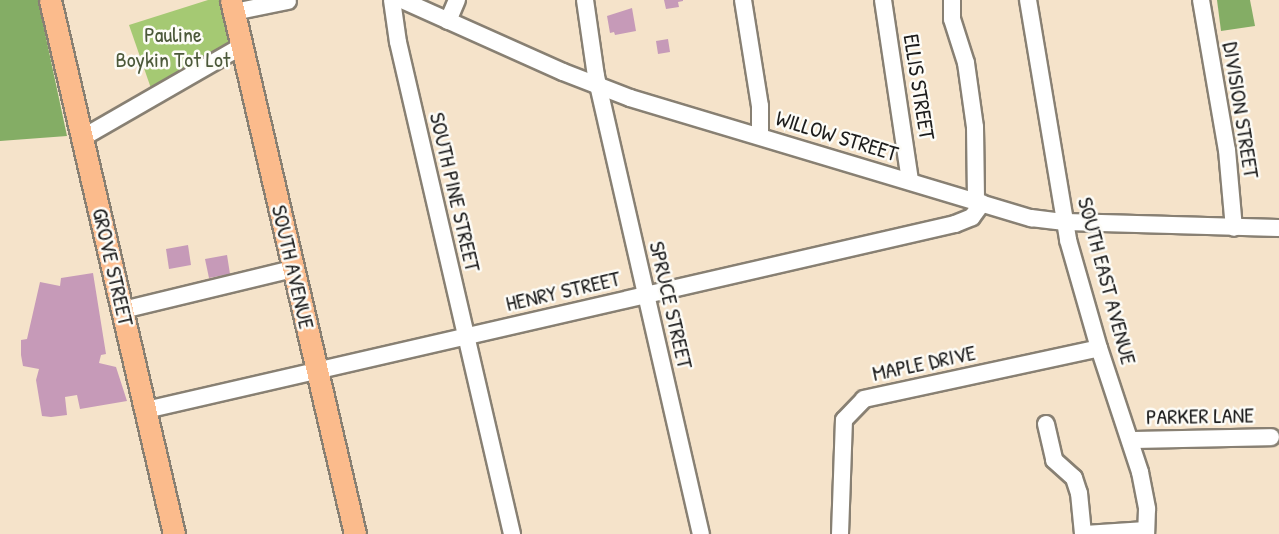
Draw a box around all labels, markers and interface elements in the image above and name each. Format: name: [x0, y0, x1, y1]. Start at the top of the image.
park label: Pauline Boykin Tot Lot: [116, 21, 230, 72]
street label: ELLIS STREET: [898, 32, 940, 142]
street label: DIVISION STREET: [1217, 40, 1265, 180]
street label: WILLOW STREET: [773, 105, 901, 167]
street label: SOUTH PINE STREET: [424, 110, 486, 274]
street label: SOUTH EAST AVENUE: [1072, 194, 1142, 368]
street label: SOUTH AVENUE: [266, 202, 320, 332]
street label: GROVE STREET: [87, 206, 139, 328]
street label: SPRUCE STREET: [644, 239, 698, 371]
street label: HENRY STREET: [503, 265, 623, 317]
street label: MAPLE DRIVE: [870, 339, 978, 387]
street label: PARKER LANE: [1146, 402, 1254, 430]

